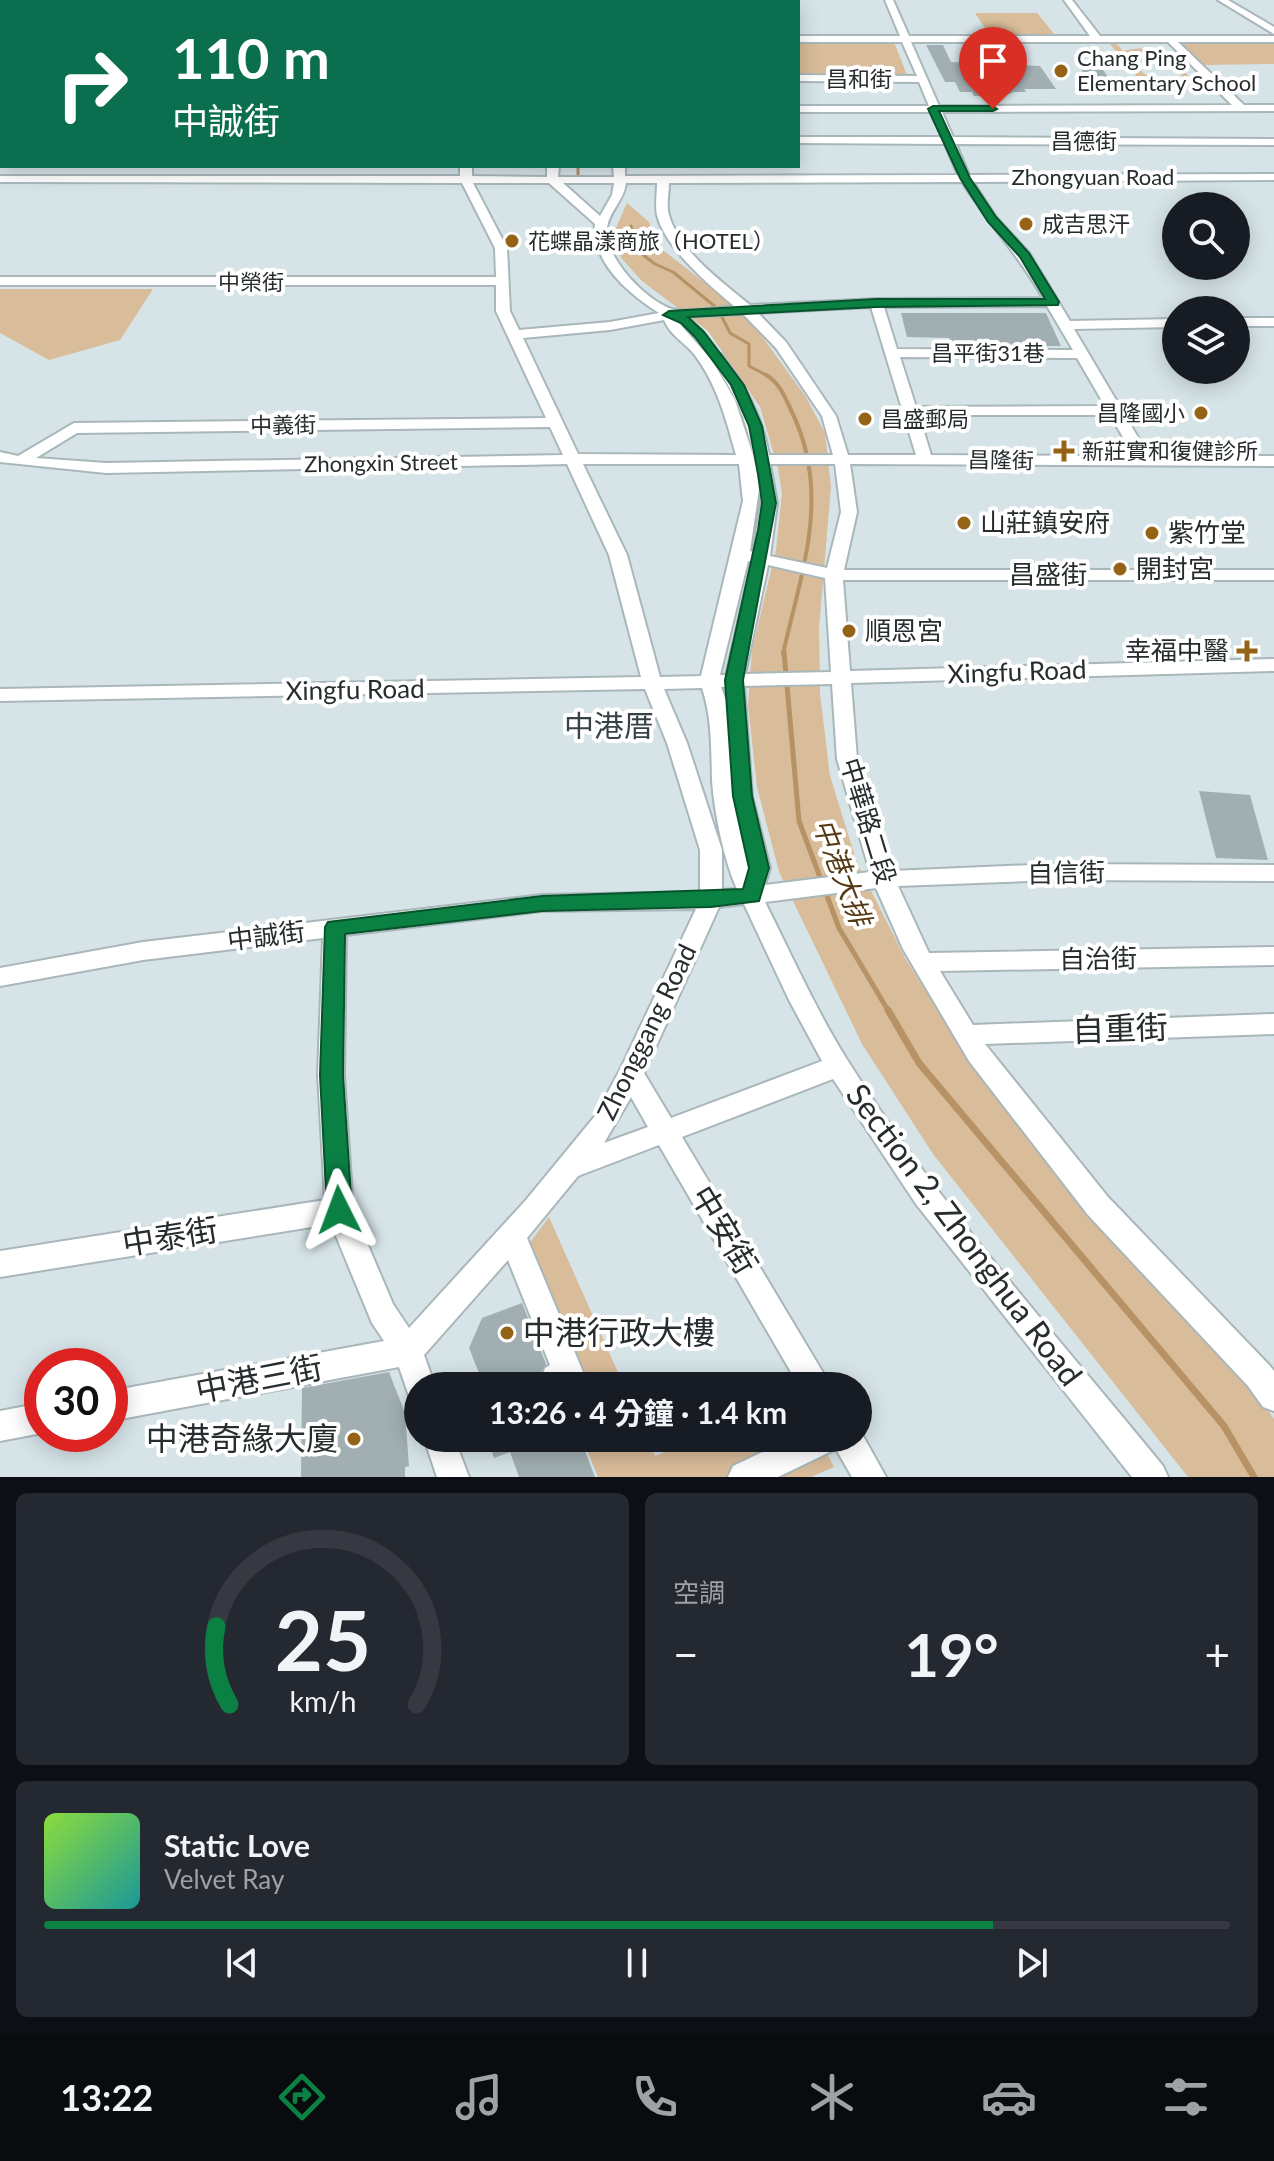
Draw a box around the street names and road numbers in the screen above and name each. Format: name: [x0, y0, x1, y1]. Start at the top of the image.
street label: 昌和街: [826, 65, 892, 92]
street label: 昌德街: [1051, 127, 1117, 154]
street label: Zhongyuan Road: [1012, 163, 1174, 190]
street label: 中榮街: [218, 268, 284, 295]
street label: 昌平街31巷: [931, 339, 1045, 366]
street label: 中義街: [250, 410, 316, 439]
street label: 昌隆街: [968, 445, 1034, 474]
street label: Zhongxin Street: [304, 448, 458, 477]
street label: 昌盛街: [1009, 558, 1087, 590]
street label: Xingfu Road: [947, 653, 1087, 689]
street label: Xingfu Road: [285, 672, 425, 706]
street label: 中華路二段: [835, 754, 903, 888]
street label: 自信街: [1027, 855, 1105, 889]
street label: 中誠街: [225, 914, 307, 956]
street label: Zhonggang Road: [590, 938, 702, 1125]
street label: 自治街: [1059, 941, 1137, 975]
street label: 自重街: [1071, 1006, 1169, 1049]
street label: Section 2, Zhonghua Road: [839, 1076, 1091, 1393]
street label: 中安街: [684, 1178, 767, 1280]
street label: 中泰街: [119, 1209, 220, 1262]
street label: 中港三街: [192, 1346, 325, 1409]

